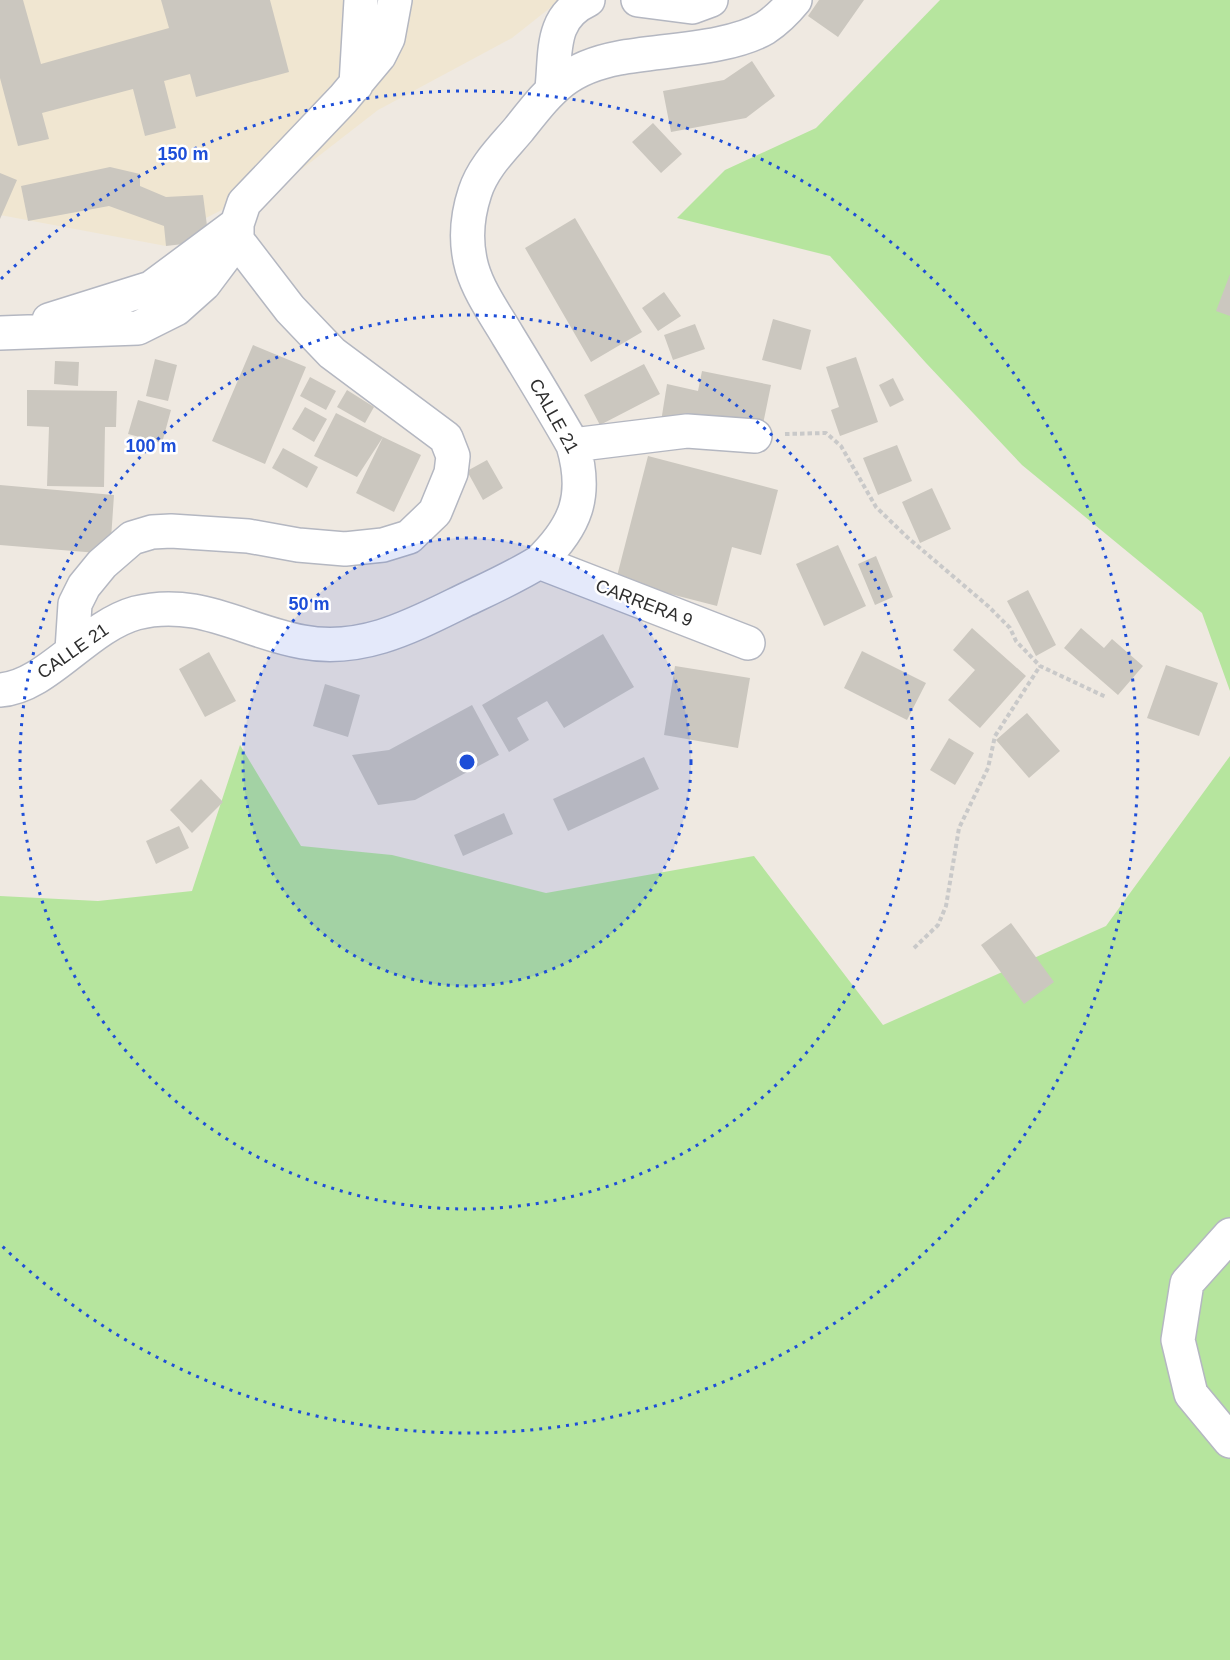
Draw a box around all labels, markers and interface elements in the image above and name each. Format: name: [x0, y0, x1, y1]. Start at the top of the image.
text: 150 m: [157, 144, 209, 164]
street label: CALLE 21: [525, 375, 583, 457]
text: 100 m: [125, 436, 177, 456]
street label: CARRERA 9: [593, 575, 695, 631]
text: 50 m: [288, 594, 330, 614]
street label: CALLE 21: [34, 619, 112, 683]
centre of rings: [457, 752, 477, 772]

